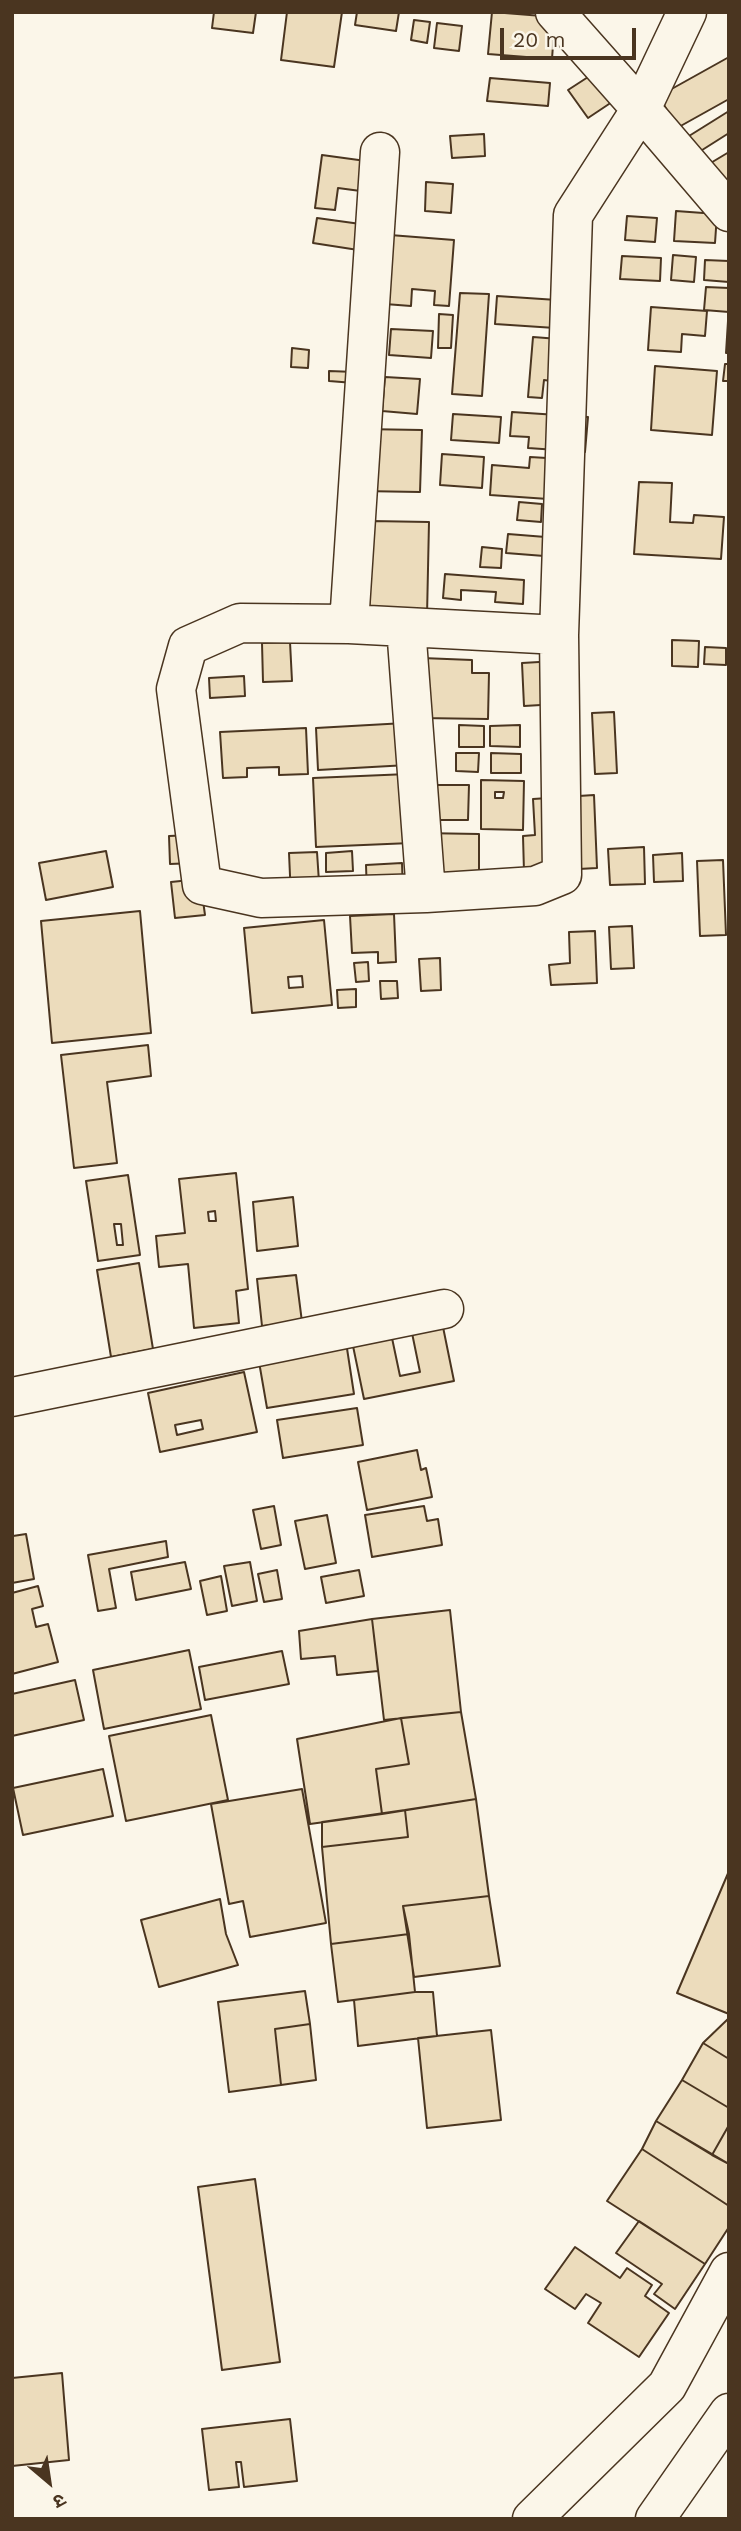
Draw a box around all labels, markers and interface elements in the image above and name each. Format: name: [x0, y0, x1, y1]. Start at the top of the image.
scale bar: [503, 14, 640, 58]
text: 20 m: [513, 27, 565, 52]
north arrow: [14, 2447, 84, 2517]
text: उ: [49, 2488, 70, 2514]

